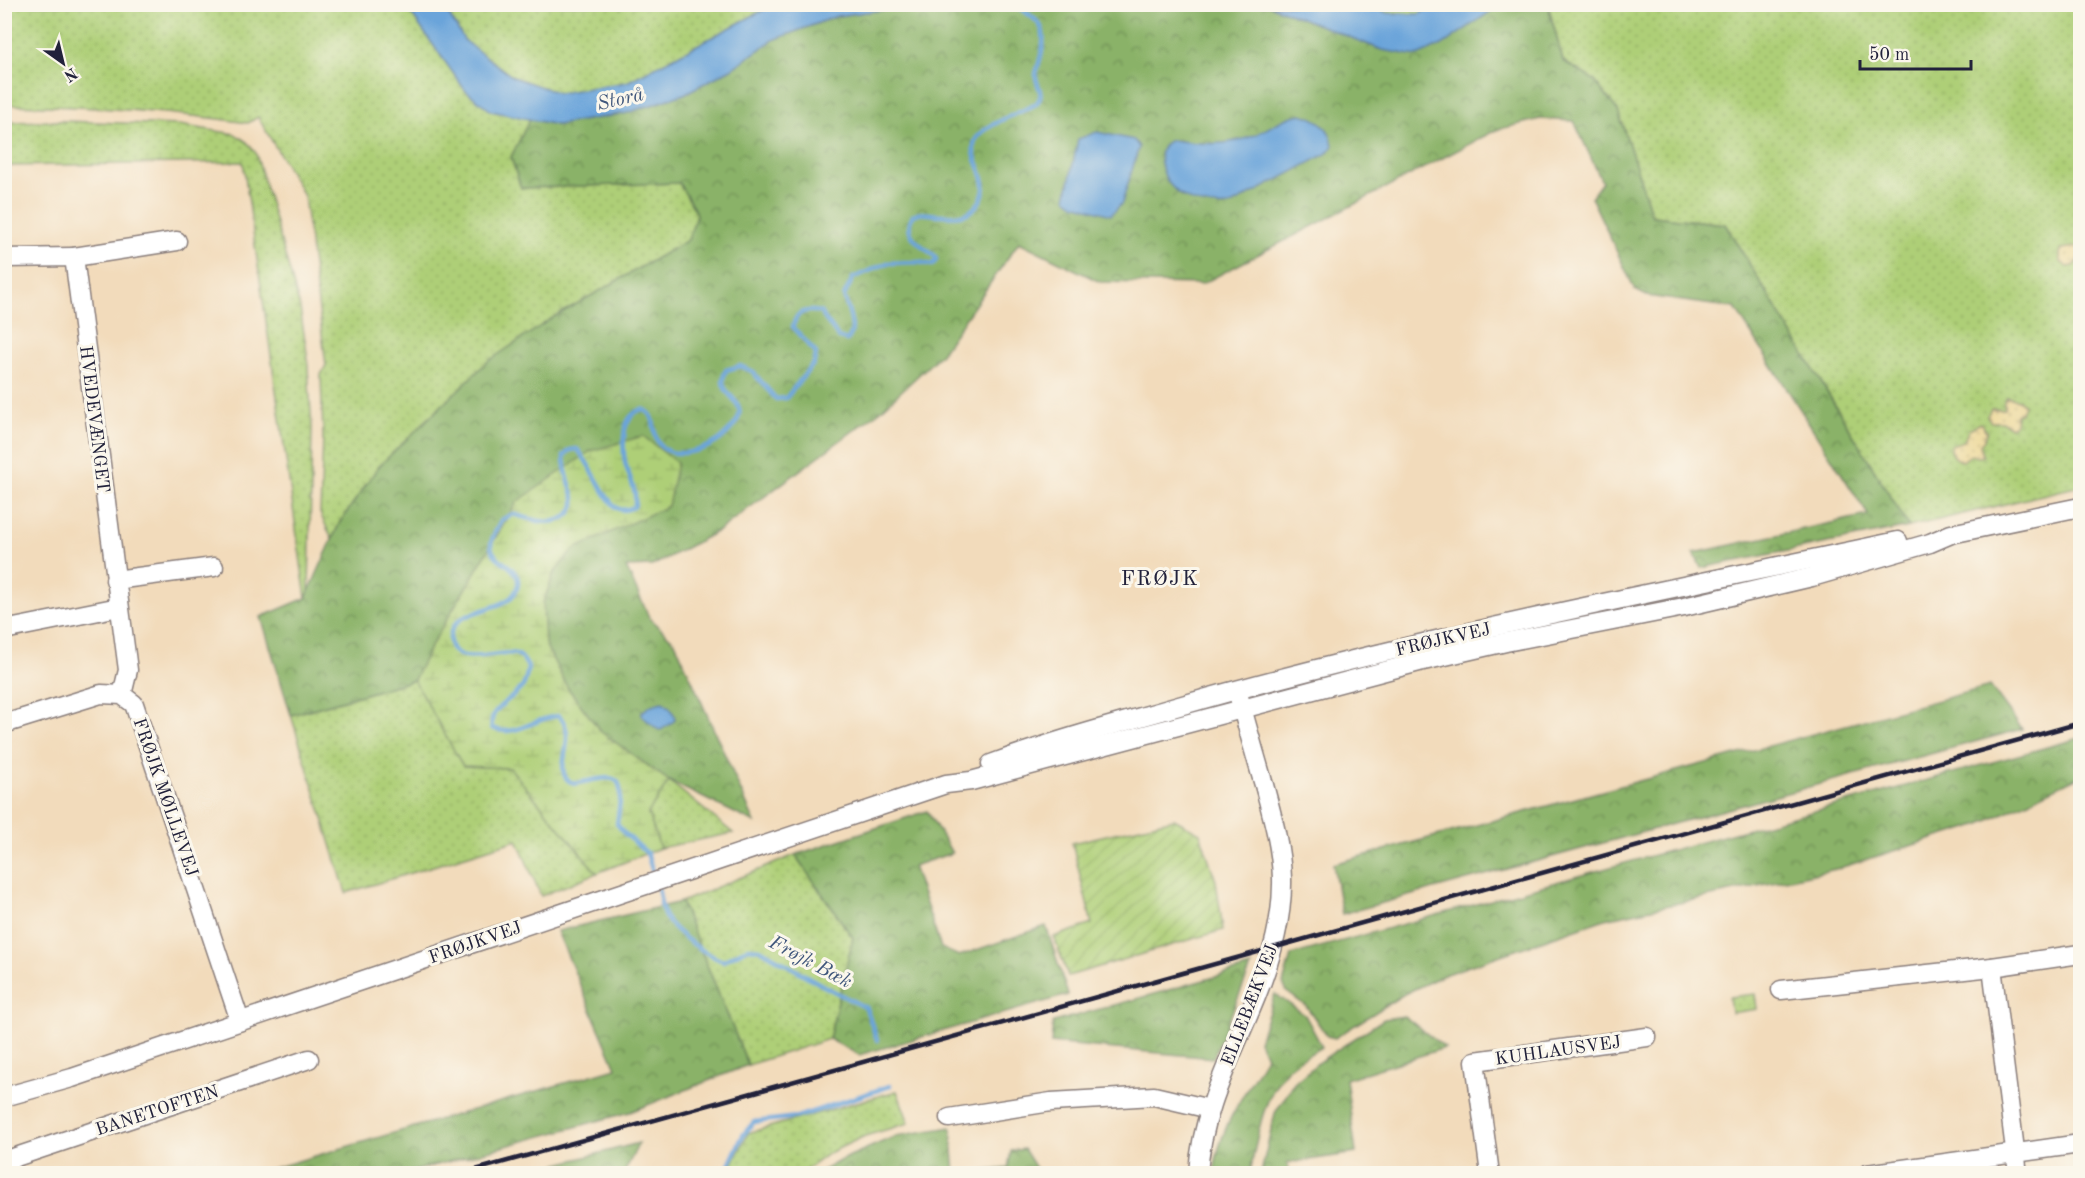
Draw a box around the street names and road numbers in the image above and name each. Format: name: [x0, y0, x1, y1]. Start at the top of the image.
street label: HVEDEVÆNGET: [76, 344, 112, 494]
street label: FRØJKVEJ: [1394, 620, 1493, 660]
street label: FRØJK MØLLEVEJ: [129, 716, 201, 879]
street label: FRØJKVEJ: [427, 919, 524, 967]
street label: ELLEBÆKVEJ: [1219, 942, 1281, 1068]
street label: KUHLAUSVEJ: [1494, 1033, 1623, 1069]
street label: BANETOFTEN: [93, 1082, 221, 1139]

